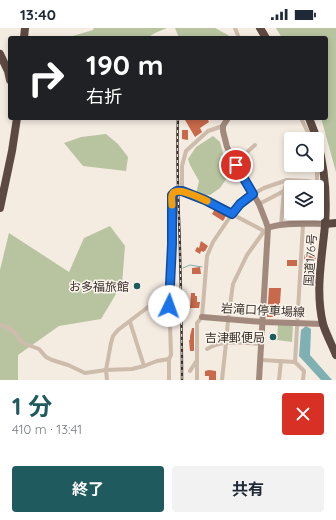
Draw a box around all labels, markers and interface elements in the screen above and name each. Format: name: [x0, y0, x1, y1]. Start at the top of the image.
text: 13:40: [20, 5, 56, 24]
text: 190 m: [86, 47, 164, 82]
icon: right: [20, 52, 72, 104]
text: 右折: [86, 85, 122, 108]
map controls: [284, 132, 324, 220]
button: search: [284, 132, 324, 172]
pin: [219, 148, 253, 182]
icon: arrive: [225, 154, 247, 176]
button: layers: [284, 180, 324, 220]
street label: 国道176号: [301, 233, 319, 287]
place label: お多福旅館: [69, 279, 129, 294]
marker: お多福旅館: [132, 281, 142, 291]
position arrow: [148, 285, 190, 327]
street label: 岩滝口停車場線: [221, 300, 305, 320]
place label: 吉津郵便局: [205, 330, 265, 345]
marker: 吉津郵便局: [268, 332, 278, 342]
text: 1 分: [12, 391, 52, 421]
button: close: [282, 393, 324, 435]
text: 410 m · 13:41: [12, 421, 82, 437]
button: 終了: [12, 466, 164, 512]
button: 共有: [172, 466, 324, 512]

